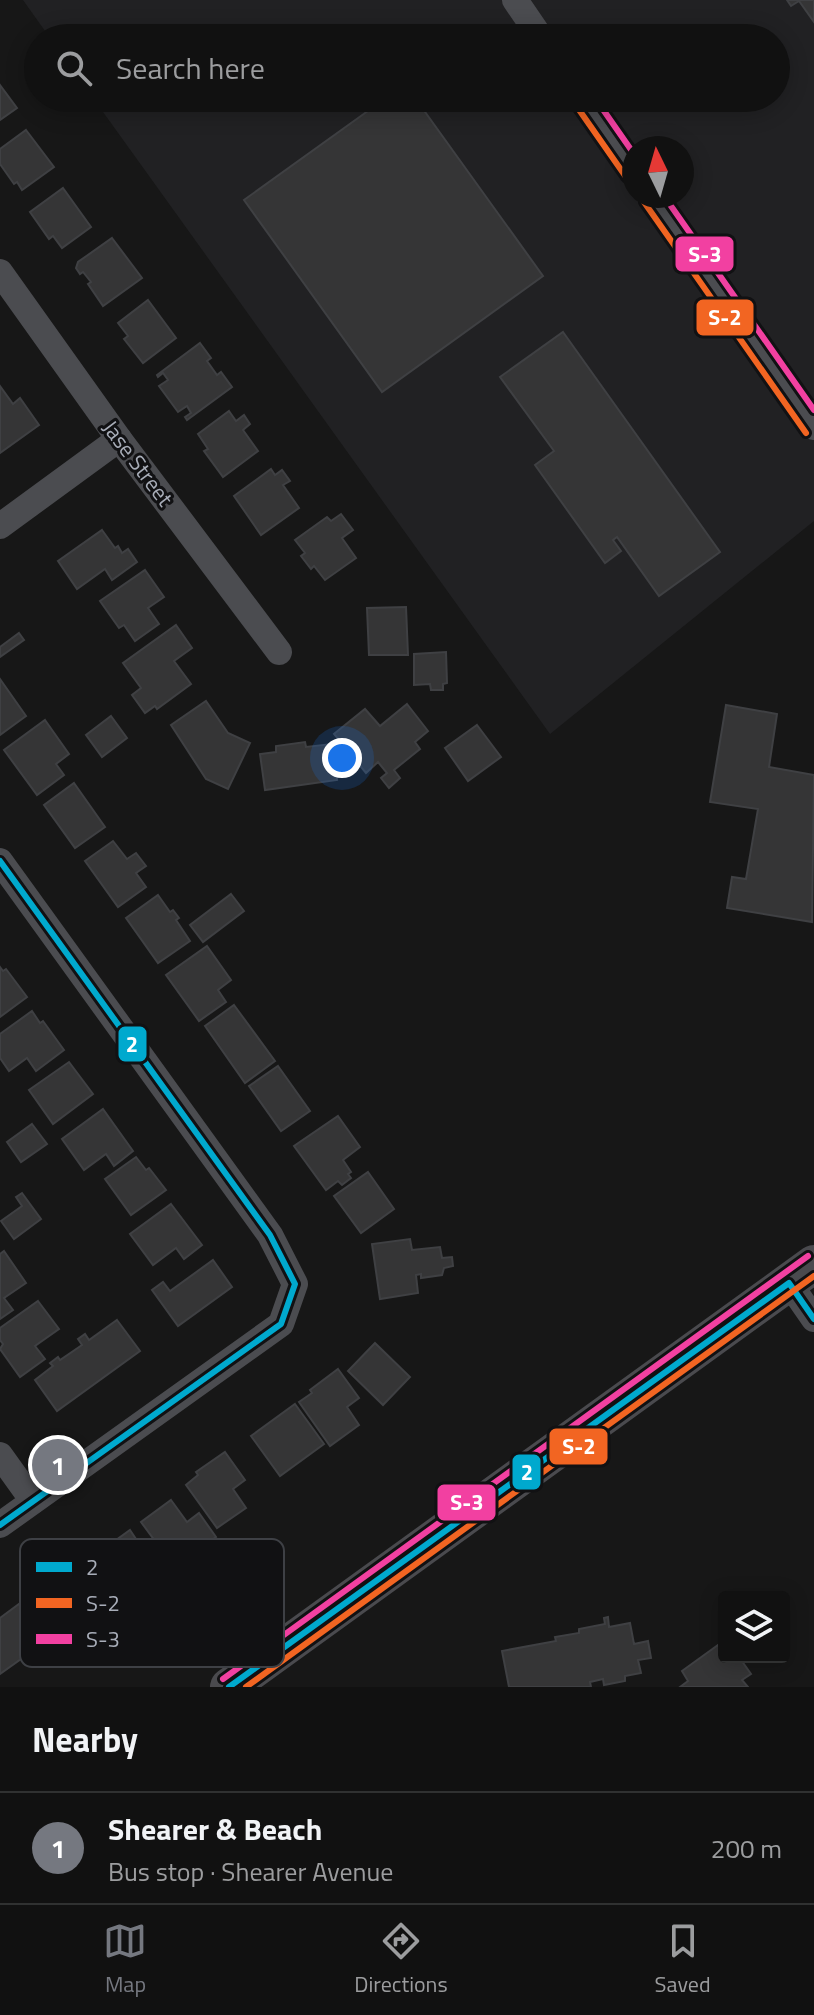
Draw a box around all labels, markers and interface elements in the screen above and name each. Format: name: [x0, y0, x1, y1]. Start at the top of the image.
search box: [24, 24, 790, 112]
text: Search here: [116, 45, 265, 91]
icon: search: [52, 46, 96, 90]
north arrow: [622, 136, 694, 208]
line badge: S-3: [674, 235, 735, 273]
text: S-3: [688, 237, 722, 271]
line badge: S-2: [695, 298, 755, 337]
text: S-2: [708, 300, 742, 334]
street label: Jase Street: [94, 413, 182, 513]
your location: [322, 738, 362, 778]
line badge: 2: [117, 1025, 148, 1063]
text: 2: [126, 1027, 138, 1061]
line badge: S-2: [548, 1427, 609, 1466]
text: S-2: [562, 1429, 596, 1463]
pin: 1: [32, 1435, 84, 1495]
line badge: 2: [511, 1453, 542, 1491]
text: 2: [521, 1455, 533, 1489]
line badge: S-3: [436, 1483, 497, 1522]
text: S-3: [450, 1485, 484, 1519]
legend: [20, 1539, 284, 1667]
text: 2: [86, 1550, 98, 1584]
text: S-2: [86, 1586, 120, 1620]
map controls: [718, 1591, 790, 1663]
button: layers: [718, 1591, 790, 1663]
text: S-3: [86, 1622, 120, 1656]
text: Nearby: [32, 1713, 138, 1765]
text: Shearer & Beach: [108, 1806, 322, 1852]
text: 1: [51, 1829, 65, 1868]
text: 200 m: [711, 1829, 782, 1868]
text: Bus stop · Shearer Avenue: [108, 1852, 393, 1891]
tab: Map: [103, 1919, 147, 2001]
tab: Directions: [354, 1919, 448, 2001]
tab: Saved: [655, 1919, 711, 2001]

